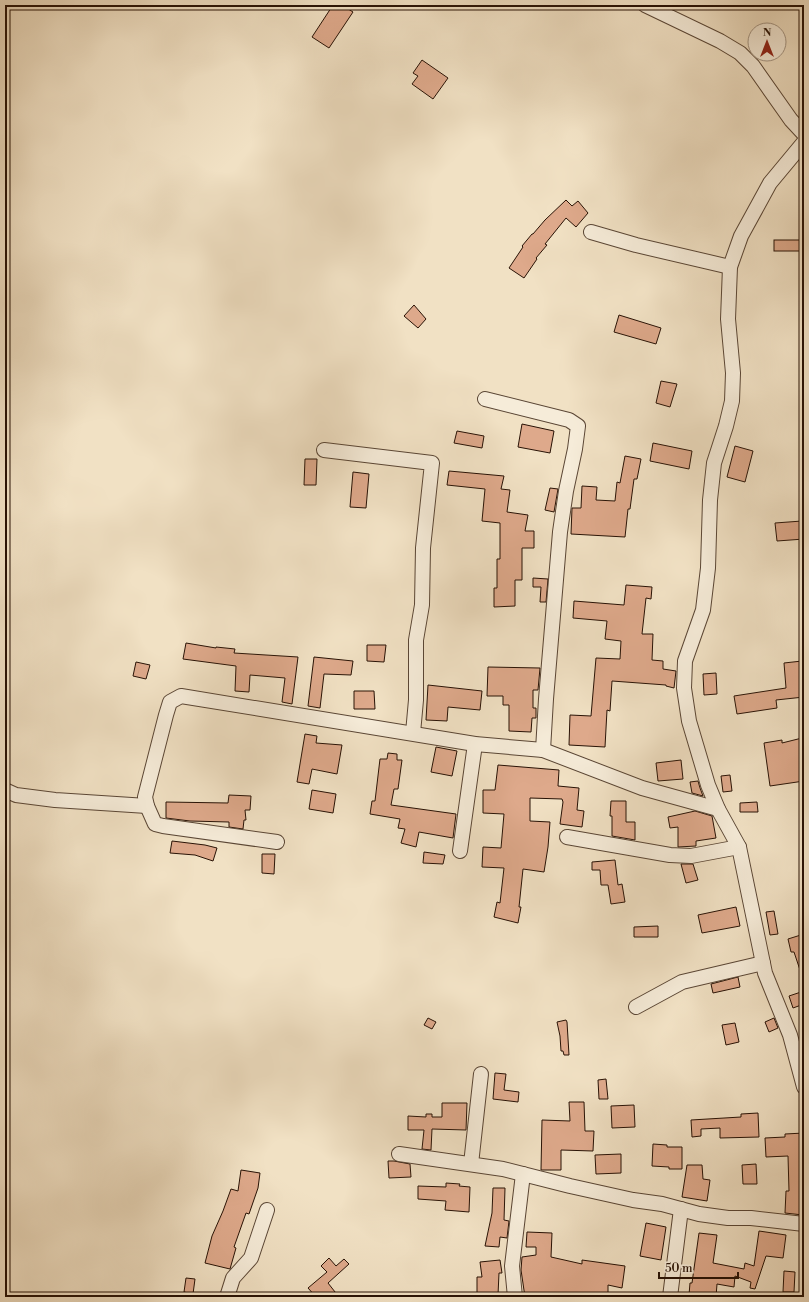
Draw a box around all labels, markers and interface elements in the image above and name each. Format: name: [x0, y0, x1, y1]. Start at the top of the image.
north arrow: [747, 22, 787, 62]
text: N: [763, 26, 772, 40]
scale bar: [659, 1254, 738, 1280]
text: 50 m: [665, 1261, 693, 1276]

